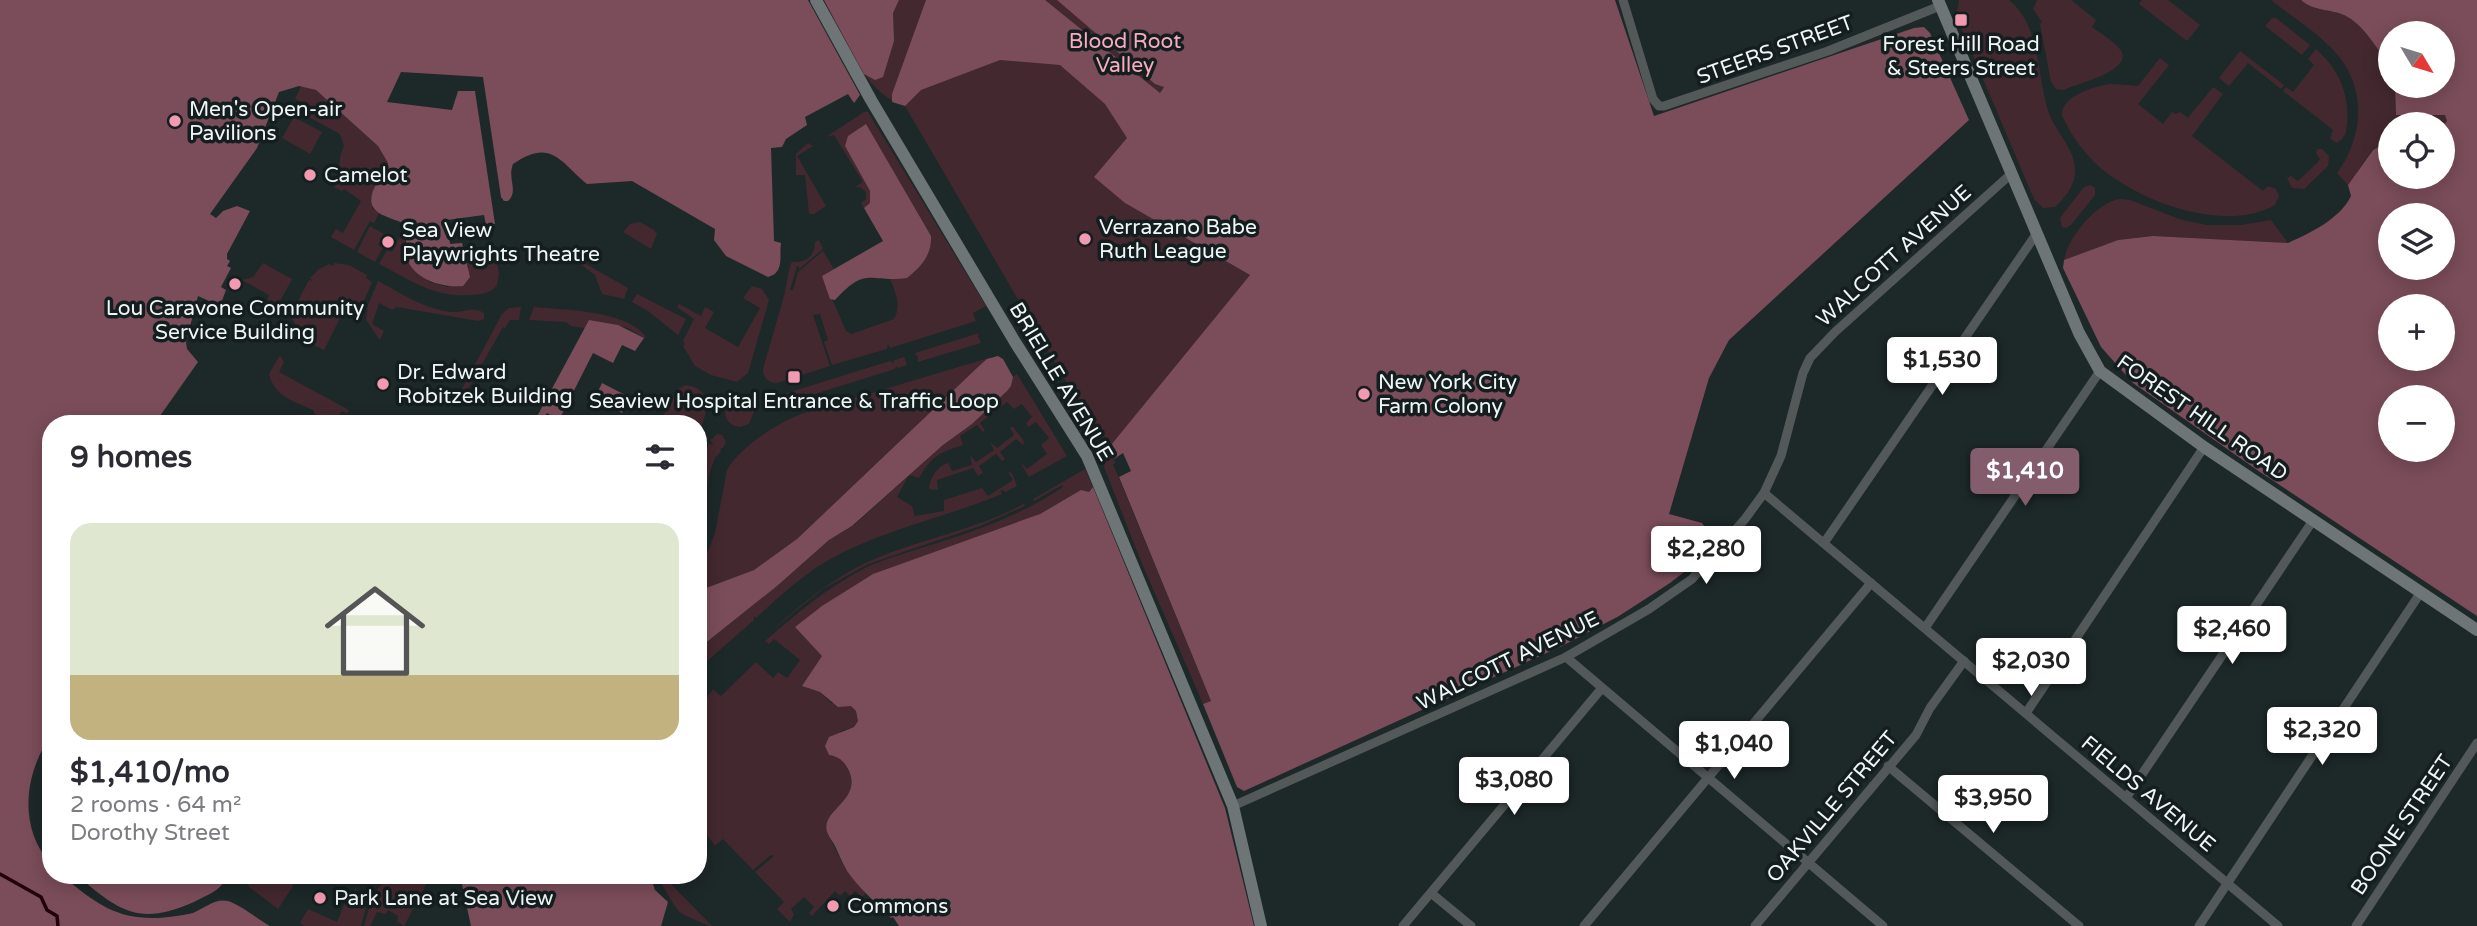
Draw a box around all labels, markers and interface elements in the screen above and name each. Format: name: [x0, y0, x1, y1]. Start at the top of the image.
street label: STEERS STREET: [1693, 10, 1857, 90]
marker: Forest Hill Road & Steers Street: [1953, 12, 1969, 28]
north arrow: [2378, 21, 2455, 98]
map controls: [2378, 21, 2455, 462]
park label: Blood Root Valley: [1069, 29, 1181, 78]
place label: Forest Hill Road & Steers Street: [1882, 32, 2040, 81]
place label: Men's Open-air Pavilions: [189, 97, 342, 146]
button: locate: [2378, 112, 2455, 189]
marker: Men's Open-air Pavilions: [167, 113, 183, 129]
place label: Camelot: [324, 163, 408, 188]
marker: Camelot: [302, 167, 318, 183]
street label: WALCOTT AVENUE: [1811, 180, 1977, 332]
button: layers: [2378, 203, 2455, 280]
place label: Verrazano Babe Ruth League: [1099, 215, 1257, 264]
place label: Sea View Playwrights Theatre: [402, 218, 600, 267]
marker: Verrazano Babe Ruth League: [1077, 231, 1093, 247]
marker: Sea View Playwrights Theatre: [380, 234, 396, 250]
marker: Lou Caravone Community Service Building: [227, 276, 243, 292]
button: +: [2378, 294, 2455, 371]
place label: Lou Caravone Community Service Building: [106, 296, 364, 345]
street label: BRIELLE AVENUE: [1004, 298, 1118, 466]
pin: $1,530: [1885, 338, 1999, 397]
text: $1,530: [1903, 346, 1981, 374]
street label: FOREST HILL ROAD: [2112, 350, 2292, 486]
place label: Dr. Edward Robitzek Building: [397, 360, 573, 409]
marker: Seaview Hospital Entrance & Traffic Loop: [786, 369, 802, 385]
place label: New York City Farm Colony: [1378, 370, 1517, 419]
marker: Dr. Edward Robitzek Building: [375, 376, 391, 392]
button: −: [2378, 385, 2455, 462]
marker: New York City Farm Colony: [1356, 386, 1372, 402]
place label: Seaview Hospital Entrance & Traffic Loop: [589, 389, 999, 414]
icon: filters: [641, 438, 679, 476]
text: 9 homes: [70, 439, 192, 476]
pin: $1,410: [1968, 448, 2082, 508]
text: $1,410: [1986, 457, 2064, 485]
pin: $2,280: [1649, 526, 1763, 586]
text: $2,280: [1667, 535, 1745, 563]
icon: home: [312, 568, 438, 694]
street label: WALCOTT AVENUE: [1413, 606, 1603, 716]
pin: $2,460: [2175, 606, 2289, 666]
text: $2,460: [2193, 615, 2271, 643]
pin: $2,030: [1974, 638, 2088, 698]
text: $2,030: [1992, 647, 2070, 675]
pin: $2,320: [2265, 708, 2379, 767]
text: $2,320: [2283, 716, 2361, 744]
pin: $1,040: [1677, 722, 1791, 781]
street label: OAKVILLE STREET: [1761, 726, 1903, 888]
text: $1,040: [1695, 730, 1773, 758]
street label: FIELDS AVENUE: [2076, 731, 2220, 857]
street label: BOONE STREET: [2346, 750, 2458, 900]
text: $1,410/mo: [70, 754, 230, 791]
pin: $3,080: [1457, 758, 1571, 817]
text: $3,080: [1475, 766, 1553, 794]
pin: $3,950: [1936, 776, 2050, 835]
text: $3,950: [1954, 784, 2032, 812]
text: 2 rooms · 64 m²: [70, 791, 241, 819]
text: Dorothy Street: [70, 819, 230, 847]
place label: Park Lane at Sea View: [334, 886, 554, 911]
marker: Park Lane at Sea View: [312, 890, 328, 906]
place label: Commons: [847, 894, 948, 919]
marker: Commons: [825, 898, 841, 914]

